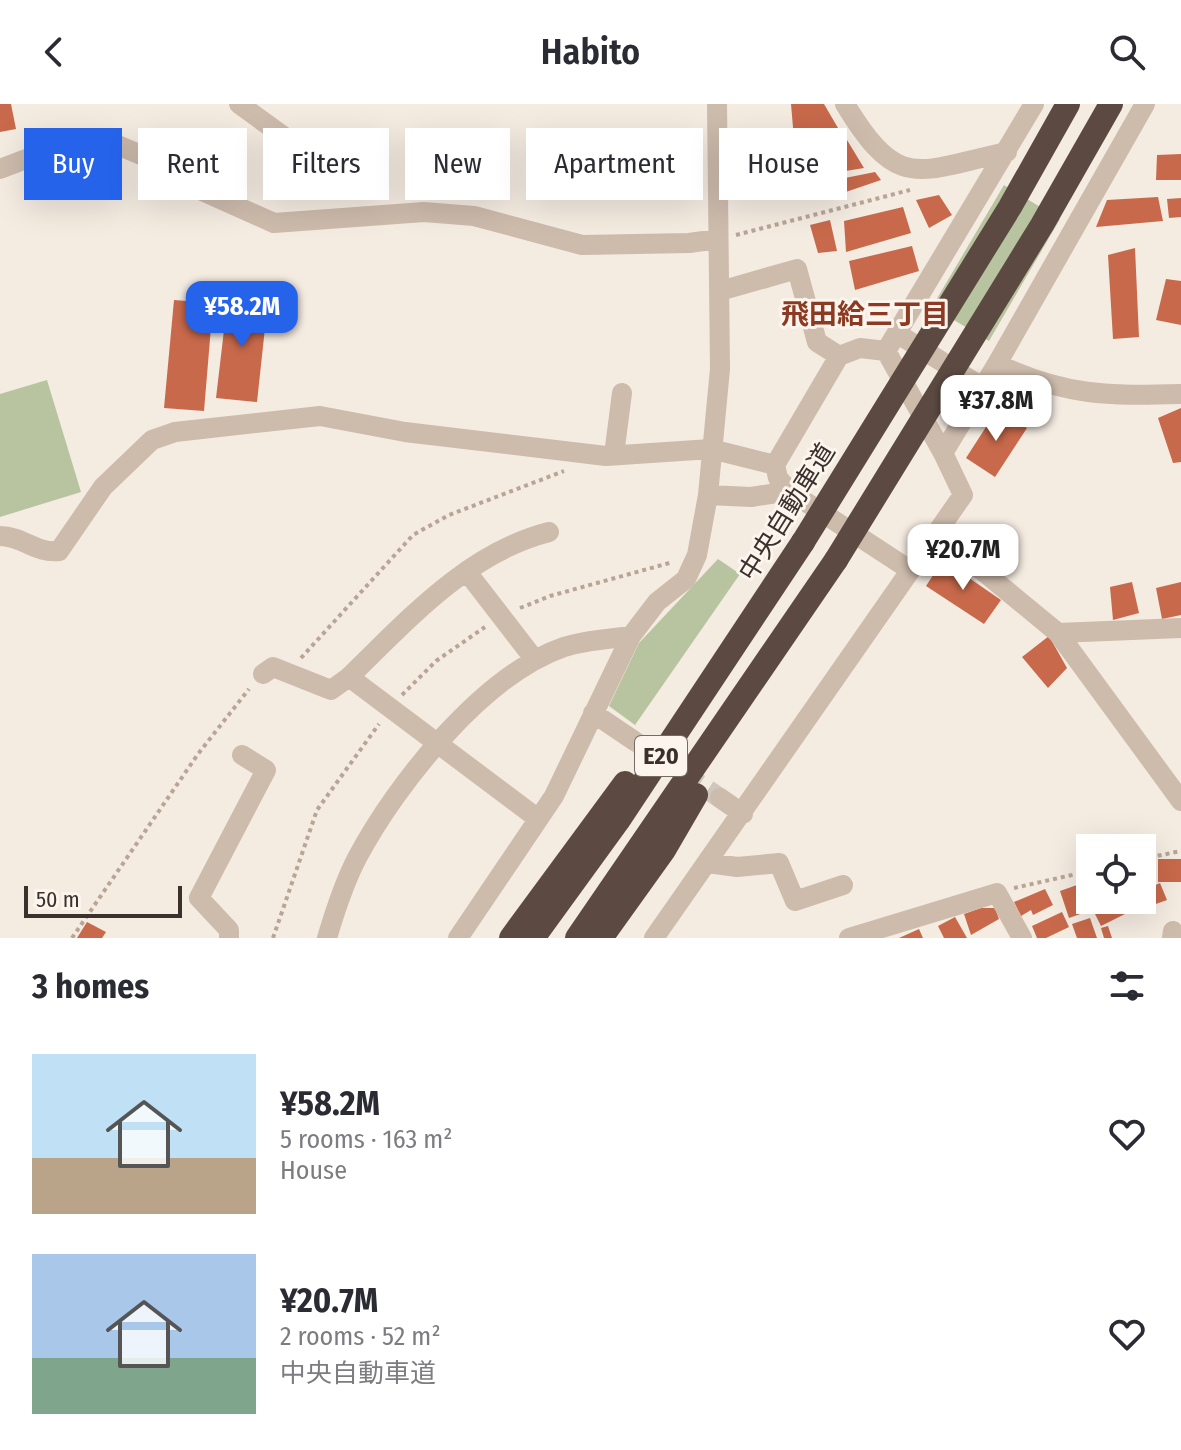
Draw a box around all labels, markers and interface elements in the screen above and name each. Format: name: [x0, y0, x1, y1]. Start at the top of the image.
icon: back: [32, 30, 76, 74]
text: Habito: [541, 30, 640, 74]
icon: search: [1105, 30, 1149, 74]
chip: Buy: [24, 128, 122, 200]
chip: Rent: [138, 128, 247, 200]
chip: Filters: [263, 128, 389, 200]
chip: New: [405, 128, 510, 200]
chip: Apartment: [526, 128, 703, 200]
chip: House: [719, 128, 847, 200]
pin: ¥58.2M: [177, 281, 307, 349]
text: ¥58.2M: [204, 291, 280, 322]
district label: 飛田給三丁目: [781, 298, 949, 331]
pin: ¥37.8M: [931, 375, 1061, 443]
text: ¥37.8M: [959, 385, 1033, 416]
street label: 中央自動車道: [733, 438, 841, 586]
pin: ¥20.7M: [898, 524, 1028, 592]
text: ¥20.7M: [925, 534, 1001, 565]
road number: E20: [635, 736, 687, 776]
map controls: [1076, 834, 1156, 914]
button: locate: [1076, 834, 1156, 914]
scale bar: [24, 882, 182, 918]
text: 50 m: [36, 886, 80, 913]
icon: filters: [1105, 964, 1149, 1008]
text: 3 homes: [32, 966, 149, 1007]
text: ¥58.2M: [280, 1083, 380, 1124]
icon: home: [96, 1086, 192, 1182]
icon: heart: [1105, 1112, 1149, 1156]
text: 5 rooms · 163 m²: [280, 1124, 453, 1155]
text: House: [280, 1155, 347, 1186]
text: ¥20.7M: [280, 1280, 378, 1321]
icon: home: [96, 1286, 192, 1382]
icon: heart: [1105, 1312, 1149, 1356]
text: 2 rooms · 52 m²: [280, 1321, 441, 1352]
text: 中央自動車道: [280, 1358, 436, 1389]

